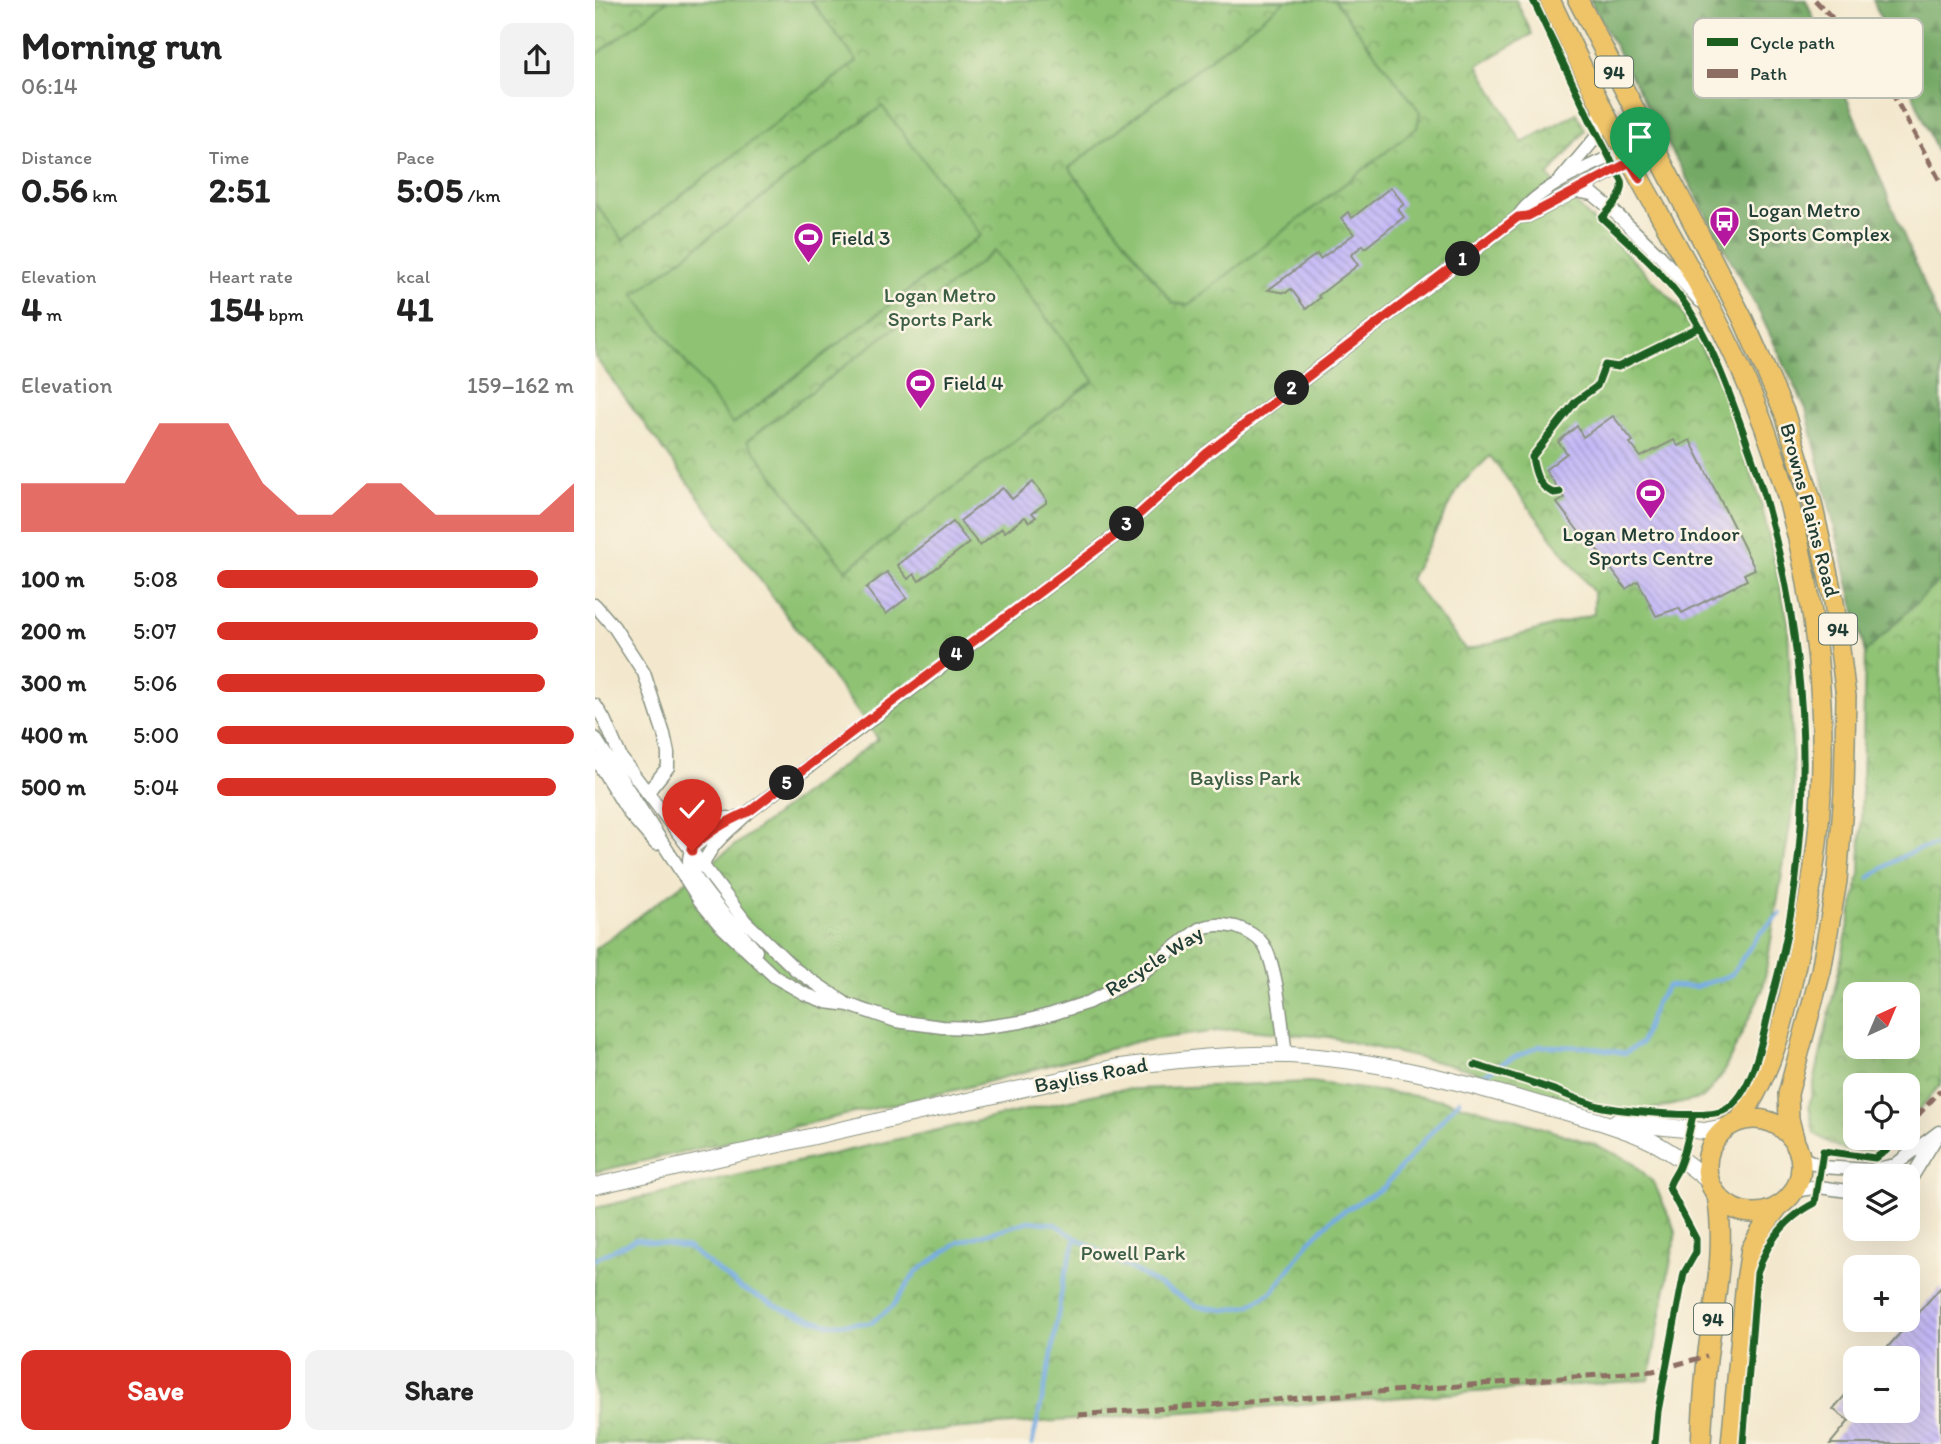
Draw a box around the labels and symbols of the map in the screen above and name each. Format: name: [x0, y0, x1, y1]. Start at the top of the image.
legend: [1693, 18, 1923, 98]
text: Cycle path: [1750, 31, 1835, 54]
road number: 94: [1595, 57, 1633, 88]
text: Path: [1750, 62, 1787, 85]
pin: [1610, 107, 1670, 179]
place label: Logan Metro Sports Complex: [1748, 197, 1890, 246]
bus stop icon: Logan Metro Sports Complex: [1708, 205, 1742, 249]
sports icon: Field 3: [791, 221, 825, 265]
place label: Field 3: [831, 225, 890, 250]
pin: 1: [1445, 242, 1481, 276]
park label: Logan Metro Sports Park: [884, 282, 996, 331]
sports icon: Field 4: [903, 366, 937, 410]
place label: Field 4: [943, 370, 1004, 395]
pin: 2: [1275, 370, 1309, 406]
street label: Browns Plains Road: [1775, 420, 1846, 599]
sports icon: Logan Metro Indoor Sports Centre: [1634, 477, 1668, 521]
pin: 3: [1109, 506, 1145, 542]
place label: Logan Metro Indoor Sports Centre: [1562, 521, 1740, 570]
road number: 94: [1819, 614, 1857, 644]
pin: 4: [939, 636, 975, 672]
park label: Bayliss Park: [1190, 765, 1300, 790]
pin: 5: [769, 766, 805, 800]
pin: [662, 779, 722, 851]
street label: Recycle Way: [1100, 920, 1207, 1001]
north arrow: [1843, 982, 1920, 1059]
street label: Bayliss Road: [1032, 1051, 1150, 1098]
park label: Powell Park: [1081, 1240, 1186, 1265]
road number: 94: [1694, 1303, 1732, 1334]

